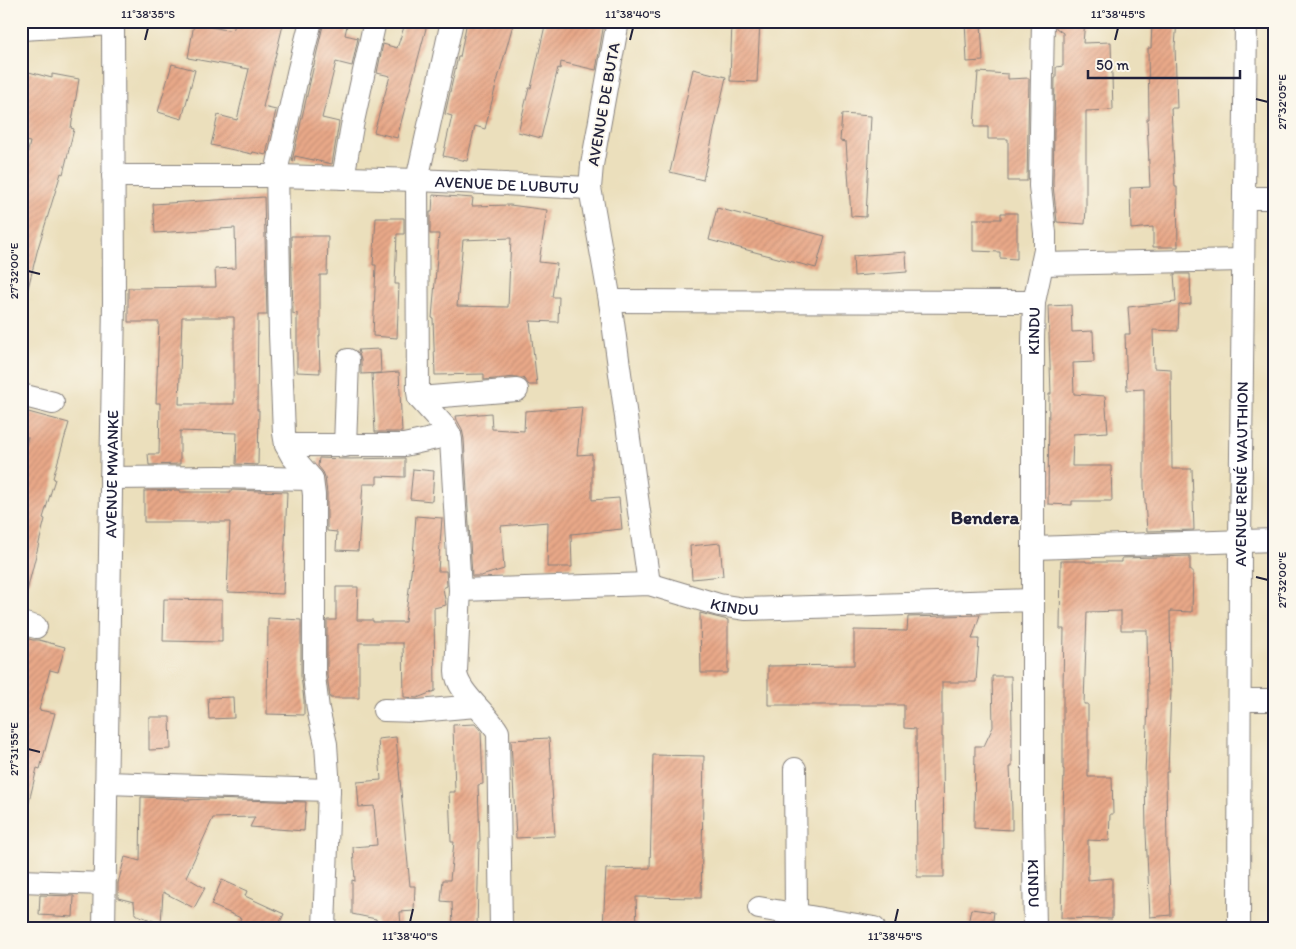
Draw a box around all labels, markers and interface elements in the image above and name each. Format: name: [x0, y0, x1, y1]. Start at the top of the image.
text: 11°38'35"S: [121, 7, 175, 21]
text: 11°38'40"S: [605, 7, 661, 21]
text: 11°38'45"S: [1091, 7, 1146, 21]
street label: AVENUE DE BUTA: [583, 41, 624, 167]
scale bar: [1088, 48, 1241, 80]
text: 50 m: [1096, 56, 1129, 74]
text: 27°32'05"E: [1275, 74, 1289, 130]
street label: AVENUE DE LUBUTU: [434, 172, 579, 197]
text: 27°32'00"E: [7, 242, 21, 299]
street label: KINDU: [1024, 307, 1044, 355]
street label: AVENUE RENÉ WAUTHION: [1231, 381, 1252, 567]
street label: AVENUE MWANKE: [101, 410, 122, 538]
district label: Bendera: [951, 506, 1019, 529]
text: 27°32'00"E: [1275, 551, 1289, 608]
street label: KINDU: [708, 594, 759, 619]
text: 27°31'55"E: [7, 722, 21, 776]
street label: KINDU: [1024, 859, 1044, 908]
text: 11°38'40"S: [382, 929, 438, 943]
text: 11°38'45"S: [868, 929, 923, 943]

